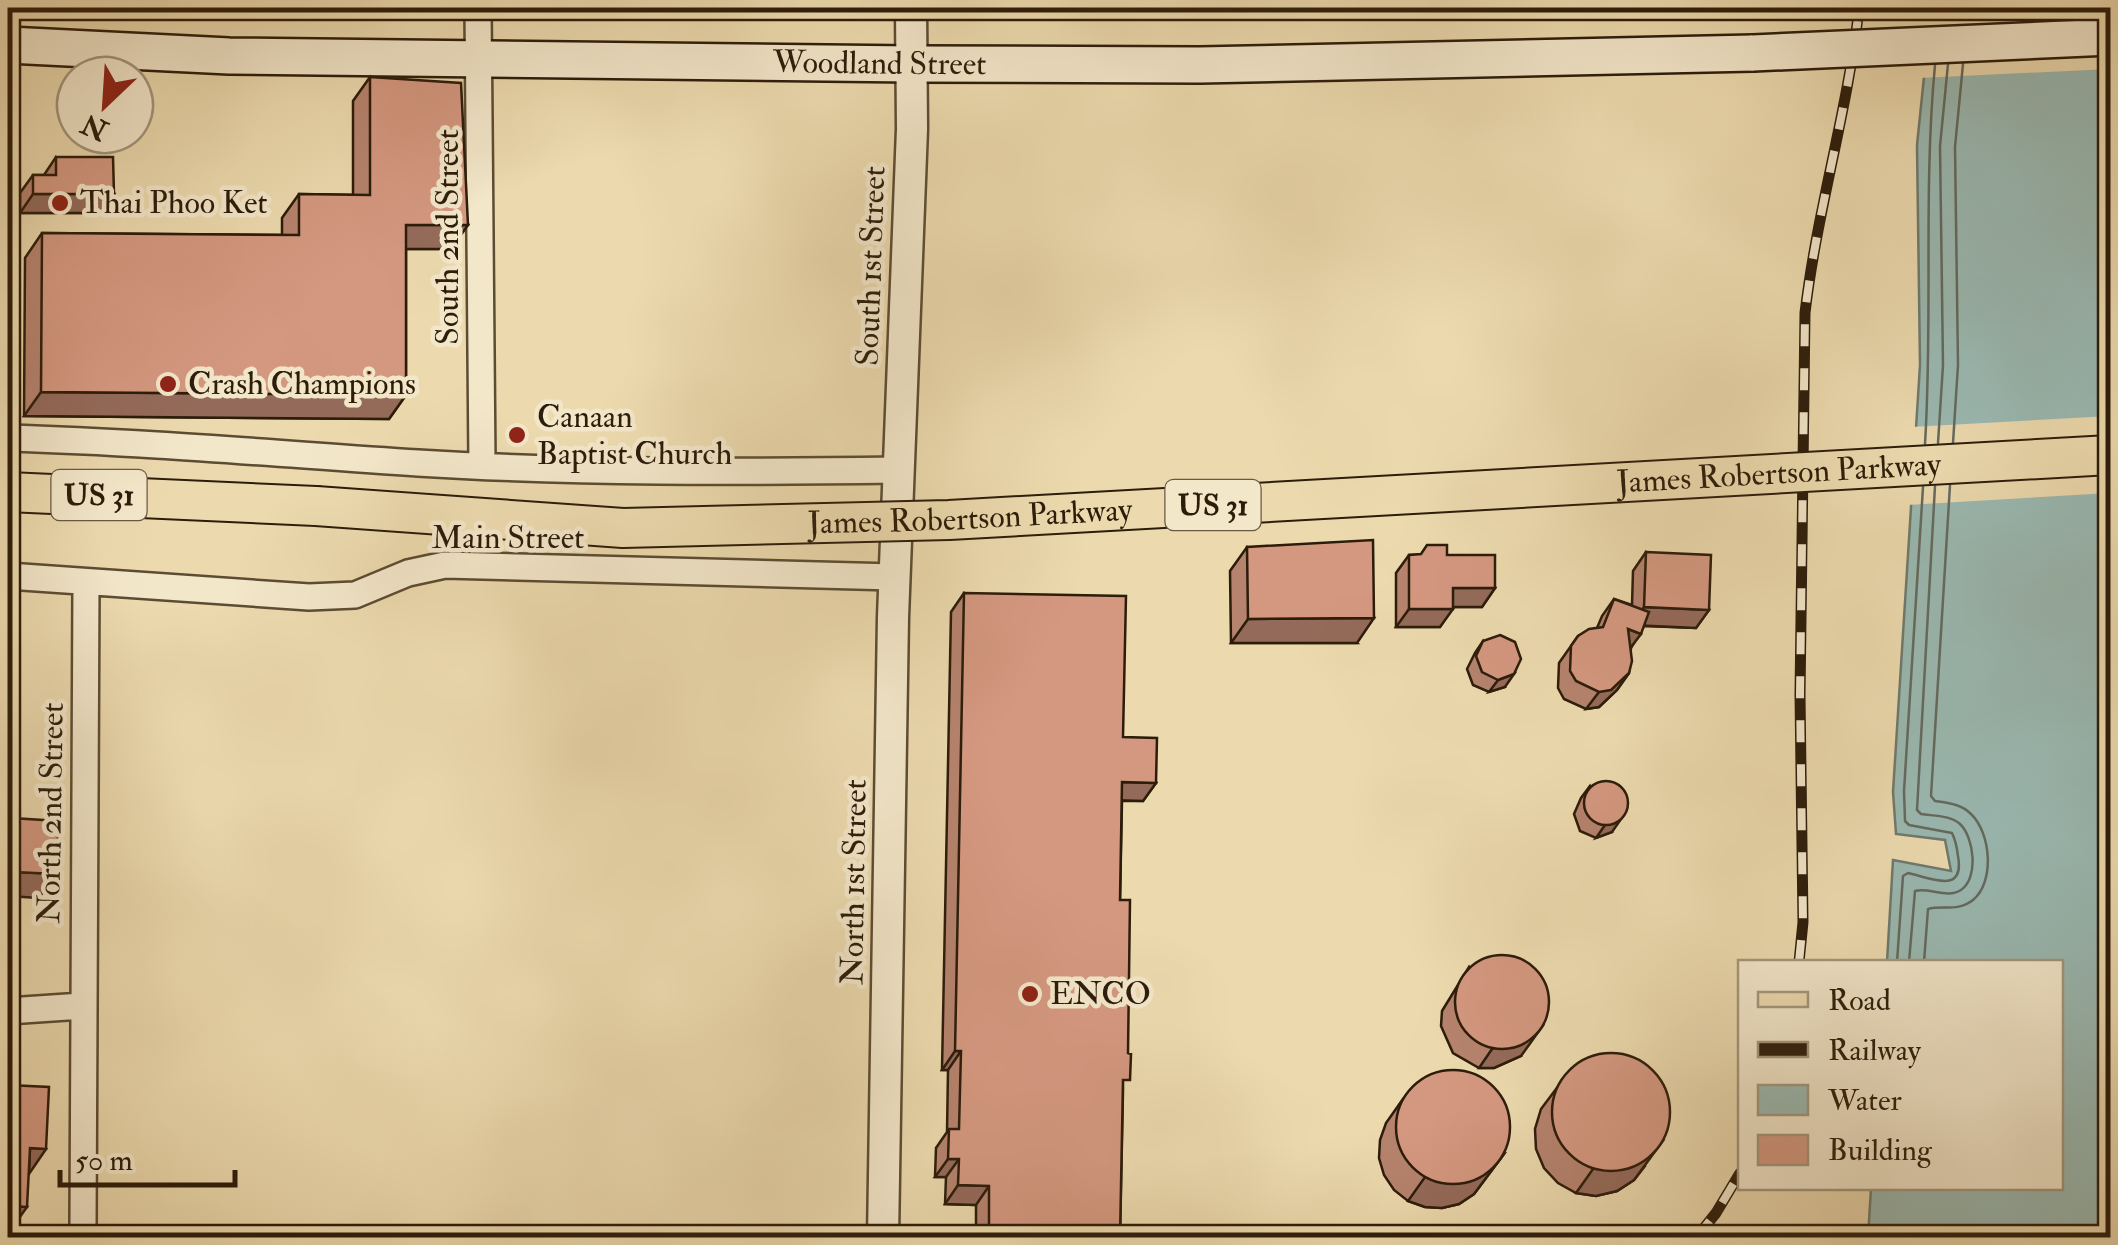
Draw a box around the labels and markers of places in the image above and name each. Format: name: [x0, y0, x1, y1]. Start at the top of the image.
place label: Thai Phoo Ket: [80, 183, 268, 223]
marker: Thai Phoo Ket: [49, 192, 71, 214]
place label: Crash Champions: [188, 364, 416, 404]
marker: Crash Champions: [157, 373, 179, 395]
place label: Canaan Baptist Church: [537, 397, 733, 474]
marker: Canaan Baptist Church: [506, 424, 528, 446]
place label: ENCO: [1050, 974, 1151, 1014]
marker: ENCO: [1019, 983, 1041, 1005]

